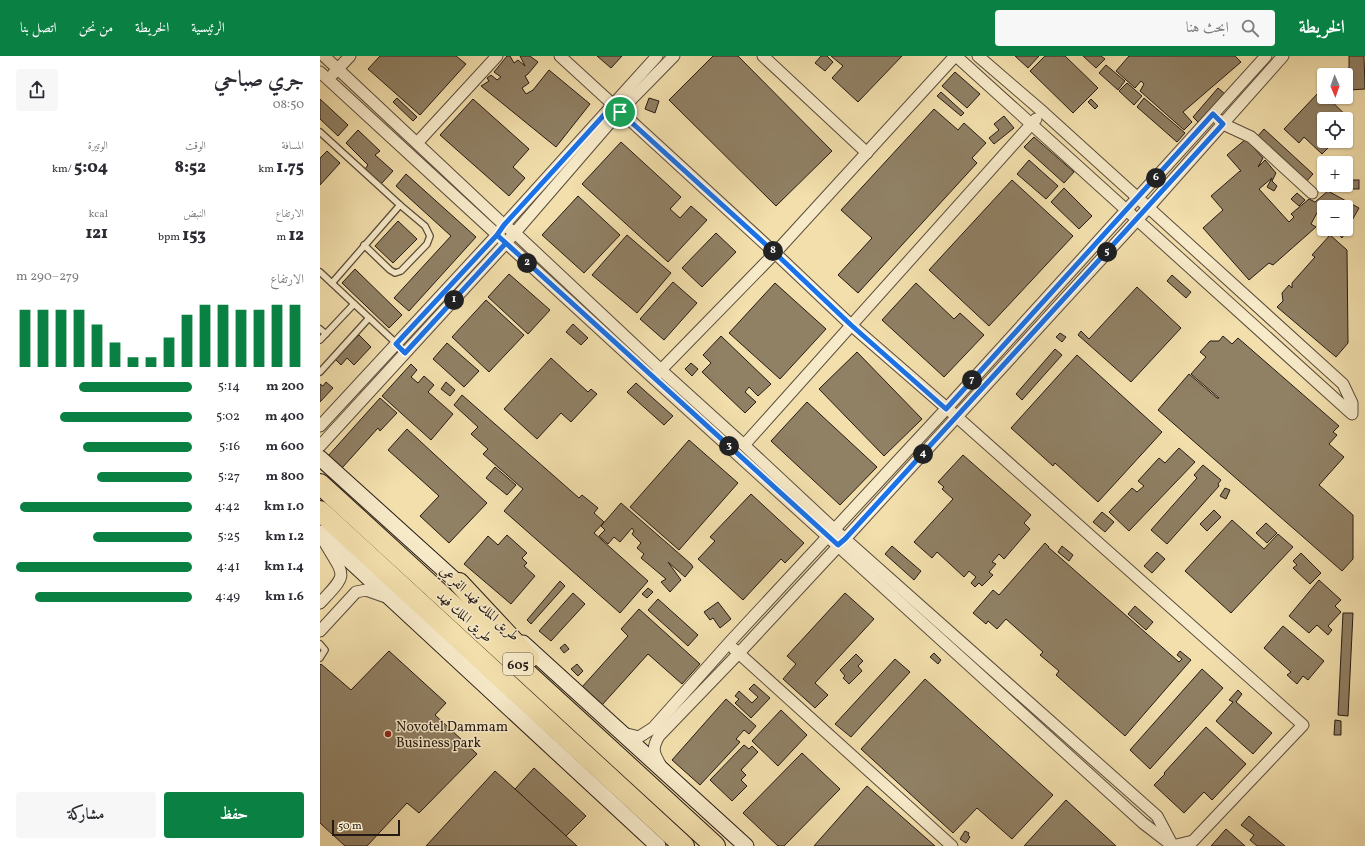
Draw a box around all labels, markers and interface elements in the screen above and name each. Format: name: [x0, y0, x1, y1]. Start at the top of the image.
search box: [995, 10, 1275, 46]
text: الخريطة: [1299, 15, 1345, 41]
icon: search: [1239, 17, 1261, 39]
text: ابحث هنا: [1186, 18, 1229, 39]
text: اتصل بنا: [20, 19, 57, 38]
text: من نحن: [79, 19, 113, 38]
text: الخريطة: [135, 19, 169, 38]
text: الرئيسية: [191, 19, 225, 38]
text: جري صباحي: [214, 65, 304, 96]
north arrow: [1317, 68, 1353, 104]
map controls: [1317, 68, 1353, 236]
button: share: [16, 69, 58, 111]
pin: [603, 95, 637, 129]
text: 08:50: [273, 96, 304, 114]
icon: arrive: [609, 101, 631, 123]
button: locate: [1317, 112, 1353, 148]
text: الوتيرة: [88, 139, 108, 154]
text: الوقت: [185, 139, 206, 154]
text: المسافة: [282, 139, 304, 154]
text: 5:04: [74, 156, 108, 179]
text: 8:52: [174, 156, 206, 179]
text: 1.75: [276, 156, 304, 179]
button: +: [1317, 156, 1353, 192]
text: /km: [52, 162, 74, 177]
text: km: [258, 162, 276, 177]
pin: 6: [1146, 168, 1166, 188]
text: 6: [1153, 170, 1159, 185]
button: −: [1317, 200, 1353, 236]
text: kcal: [88, 207, 108, 222]
text: النبض: [183, 207, 206, 222]
text: الارتفاع: [275, 207, 304, 222]
text: 121: [85, 222, 108, 245]
text: 153: [182, 224, 206, 247]
text: 12: [288, 224, 304, 247]
text: bpm: [158, 230, 182, 245]
text: m: [276, 230, 288, 245]
pin: 8: [763, 241, 783, 261]
pin: 5: [1097, 242, 1117, 262]
text: 8: [770, 243, 776, 258]
text: 5: [1104, 244, 1110, 259]
pin: 2: [517, 253, 537, 273]
text: 2: [524, 255, 530, 270]
text: 279–290 m: [16, 268, 79, 286]
text: الارتفاع: [270, 271, 304, 289]
pin: 1: [444, 290, 464, 310]
text: 1: [452, 292, 456, 307]
pin: 7: [962, 370, 982, 390]
text: 7: [969, 372, 975, 387]
text: 5:14: [218, 378, 240, 396]
text: 200 m: [266, 378, 304, 396]
text: 5:02: [216, 408, 240, 426]
text: 400 m: [265, 408, 304, 426]
pin: 3: [719, 436, 739, 456]
text: 5:16: [219, 438, 240, 456]
text: 600 m: [266, 438, 304, 456]
text: 3: [726, 438, 732, 453]
pin: 4: [913, 444, 933, 464]
text: 4: [920, 446, 926, 461]
text: 5:27: [218, 468, 240, 486]
text: 800 m: [266, 468, 304, 486]
text: 4:42: [214, 498, 240, 516]
text: 1.0 km: [264, 498, 304, 516]
text: 5:25: [217, 528, 240, 546]
text: 1.2 km: [265, 528, 304, 546]
text: 4:41: [216, 558, 240, 576]
text: 1.4 km: [264, 558, 304, 576]
street label: طريق الملك فهد الفرعي: [437, 562, 523, 644]
street label: طريق الملك فهد: [434, 586, 496, 646]
text: 4:49: [215, 588, 240, 606]
text: 1.6 km: [265, 588, 304, 606]
road number: 605: [503, 653, 533, 675]
place label: Novotel Dammam Business park: [396, 718, 508, 753]
marker: Novotel Dammam Business park: [383, 729, 393, 739]
button: مشاركة: [16, 792, 156, 838]
button: حفظ: [164, 792, 304, 838]
scale bar: [332, 818, 400, 837]
text: 50 m: [338, 819, 362, 834]

